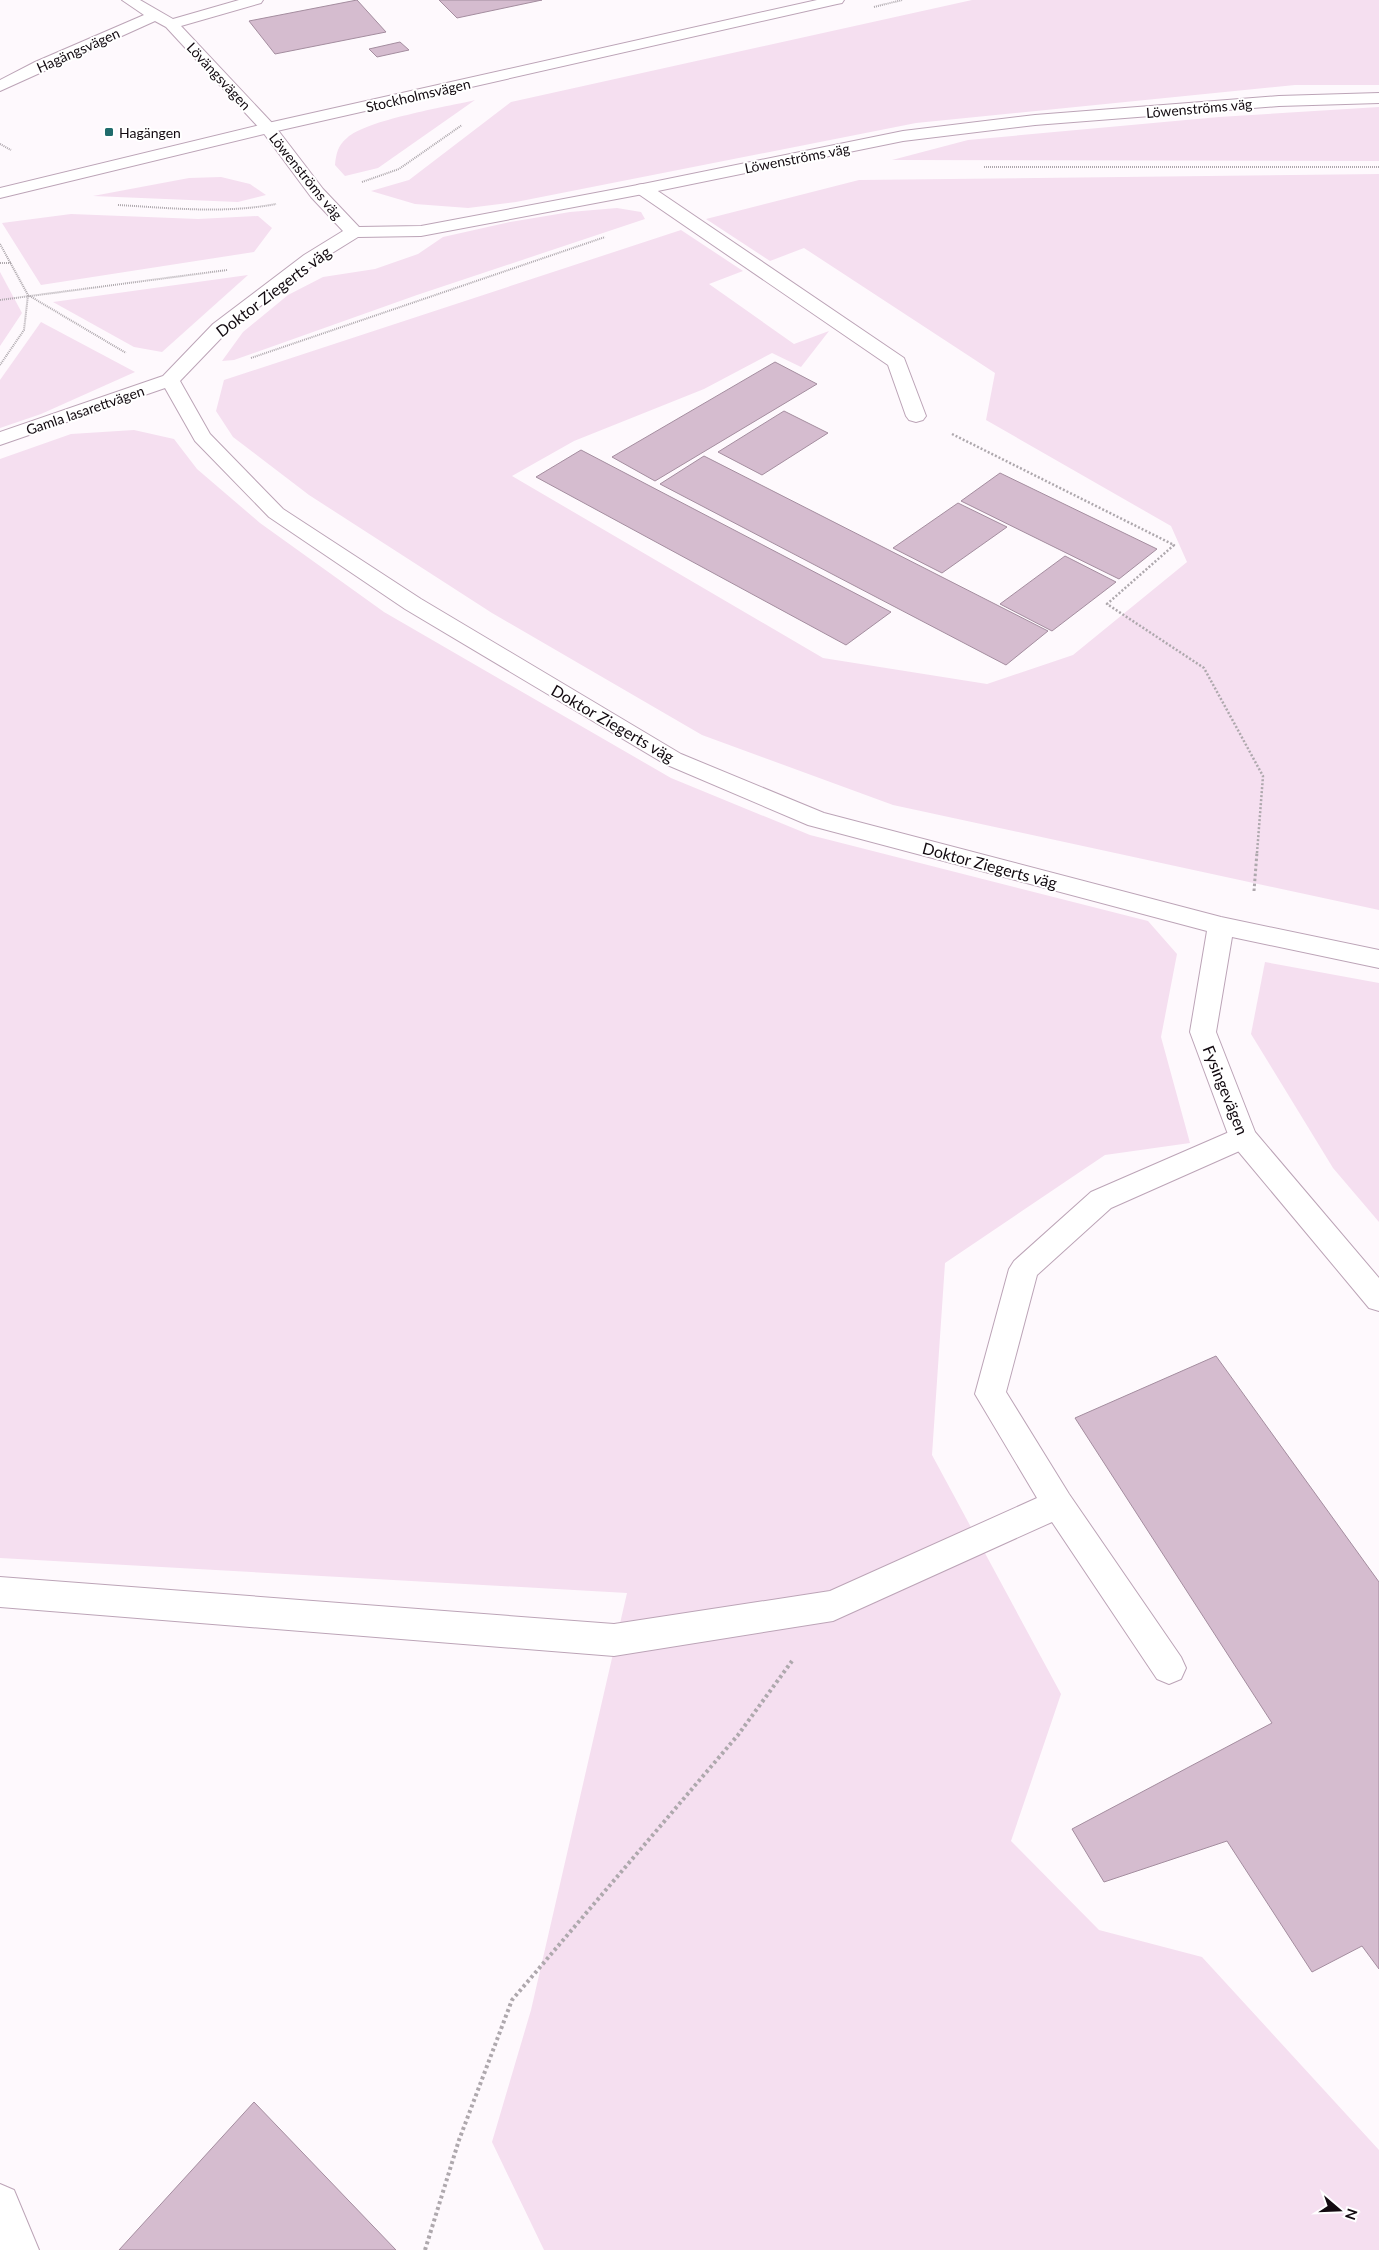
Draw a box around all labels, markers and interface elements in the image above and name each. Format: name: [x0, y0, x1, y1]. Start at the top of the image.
street label: Hagängsvägen: [34, 24, 122, 76]
street label: Lövängsvägen: [183, 39, 255, 113]
street label: Stockholmsvägen: [364, 75, 472, 115]
street label: Löwenströms väg: [1145, 95, 1253, 121]
place label: Hagängen: [119, 124, 181, 141]
marker: Hagängen: [103, 126, 115, 138]
street label: Löwenströms väg: [266, 129, 346, 223]
street label: Löwenströms väg: [743, 139, 851, 177]
street label: Doktor Ziegerts väg: [212, 242, 334, 340]
street label: Gamla lasarettvägen: [24, 382, 146, 438]
street label: Doktor Ziegerts väg: [548, 680, 678, 766]
street label: Doktor Ziegerts väg: [921, 838, 1059, 892]
street label: Fysingevägen: [1199, 1043, 1253, 1137]
north arrow: [1314, 2185, 1364, 2235]
text: N: [1342, 2207, 1362, 2222]

